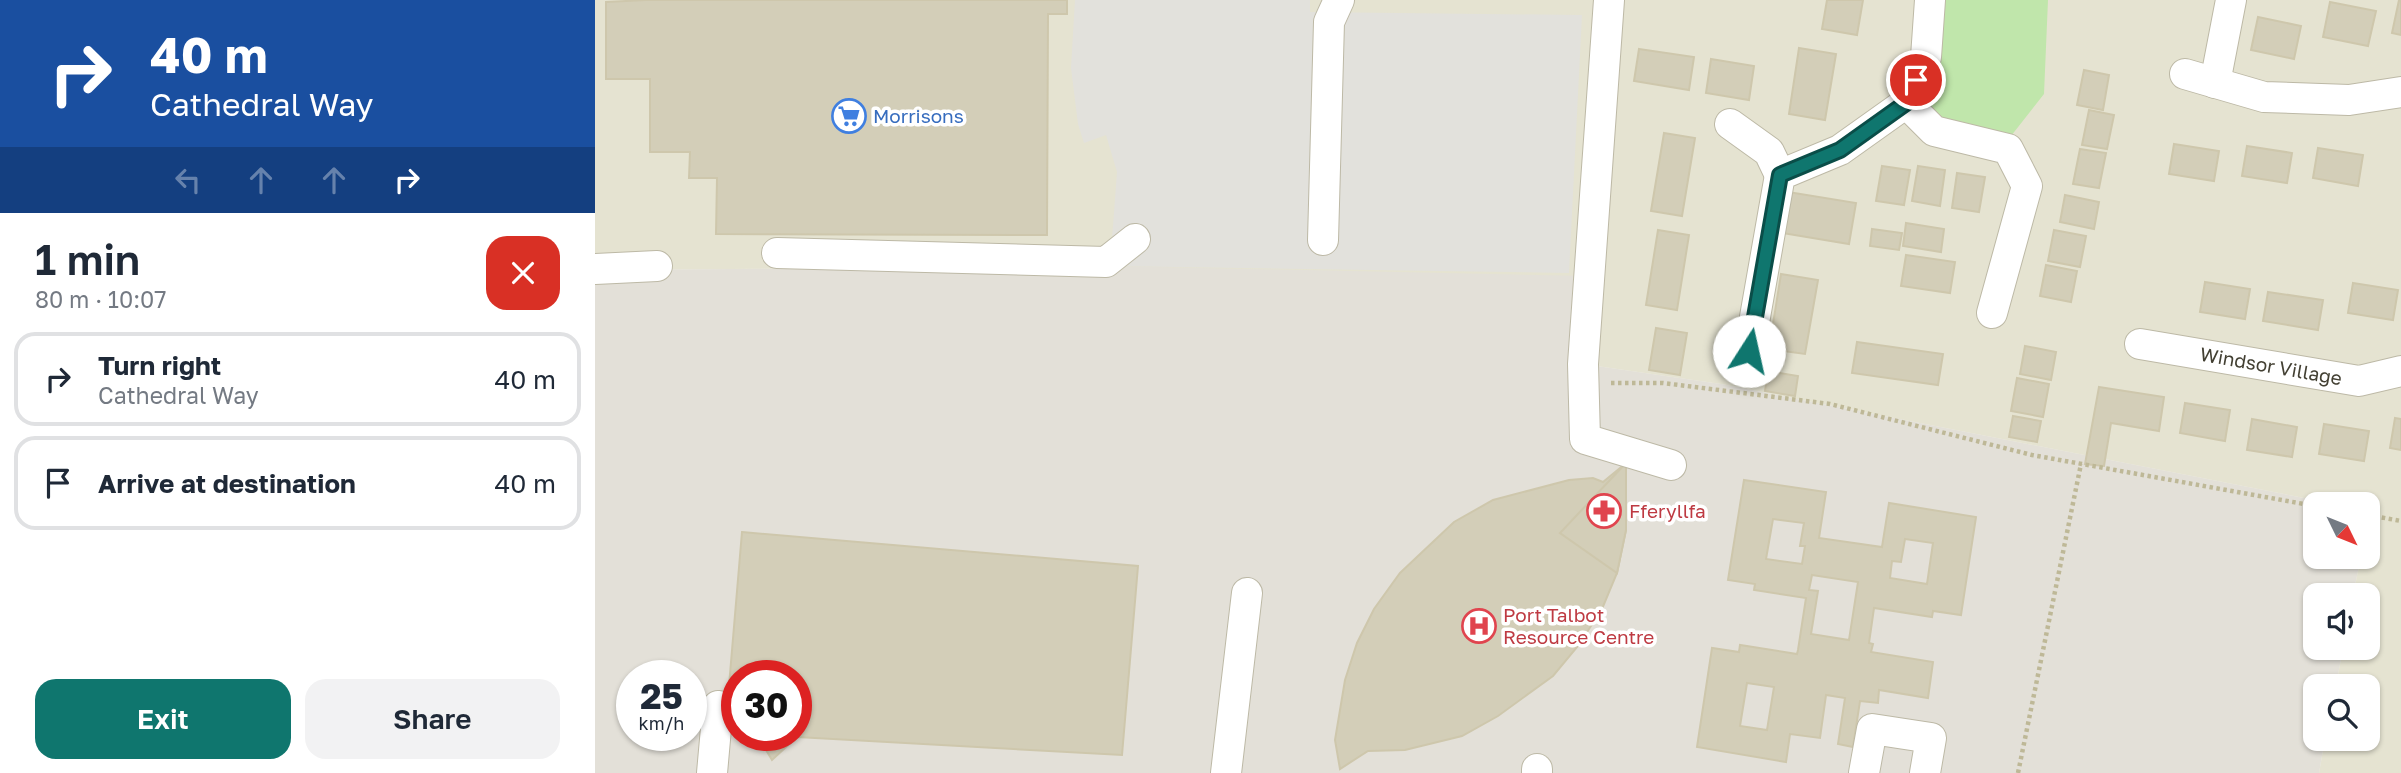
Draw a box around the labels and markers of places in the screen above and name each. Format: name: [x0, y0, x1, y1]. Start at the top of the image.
pin: [1886, 50, 1946, 110]
supermarket icon: Morrisons: [830, 97, 868, 135]
place label: Morrisons: [873, 104, 964, 127]
pharmacy icon: Fferyllfa: [1585, 492, 1623, 530]
place label: Fferyllfa: [1629, 499, 1706, 522]
place label: Port Talbot Resource Centre: [1503, 603, 1654, 648]
hospital icon: Port Talbot Resource Centre: [1460, 607, 1498, 645]

